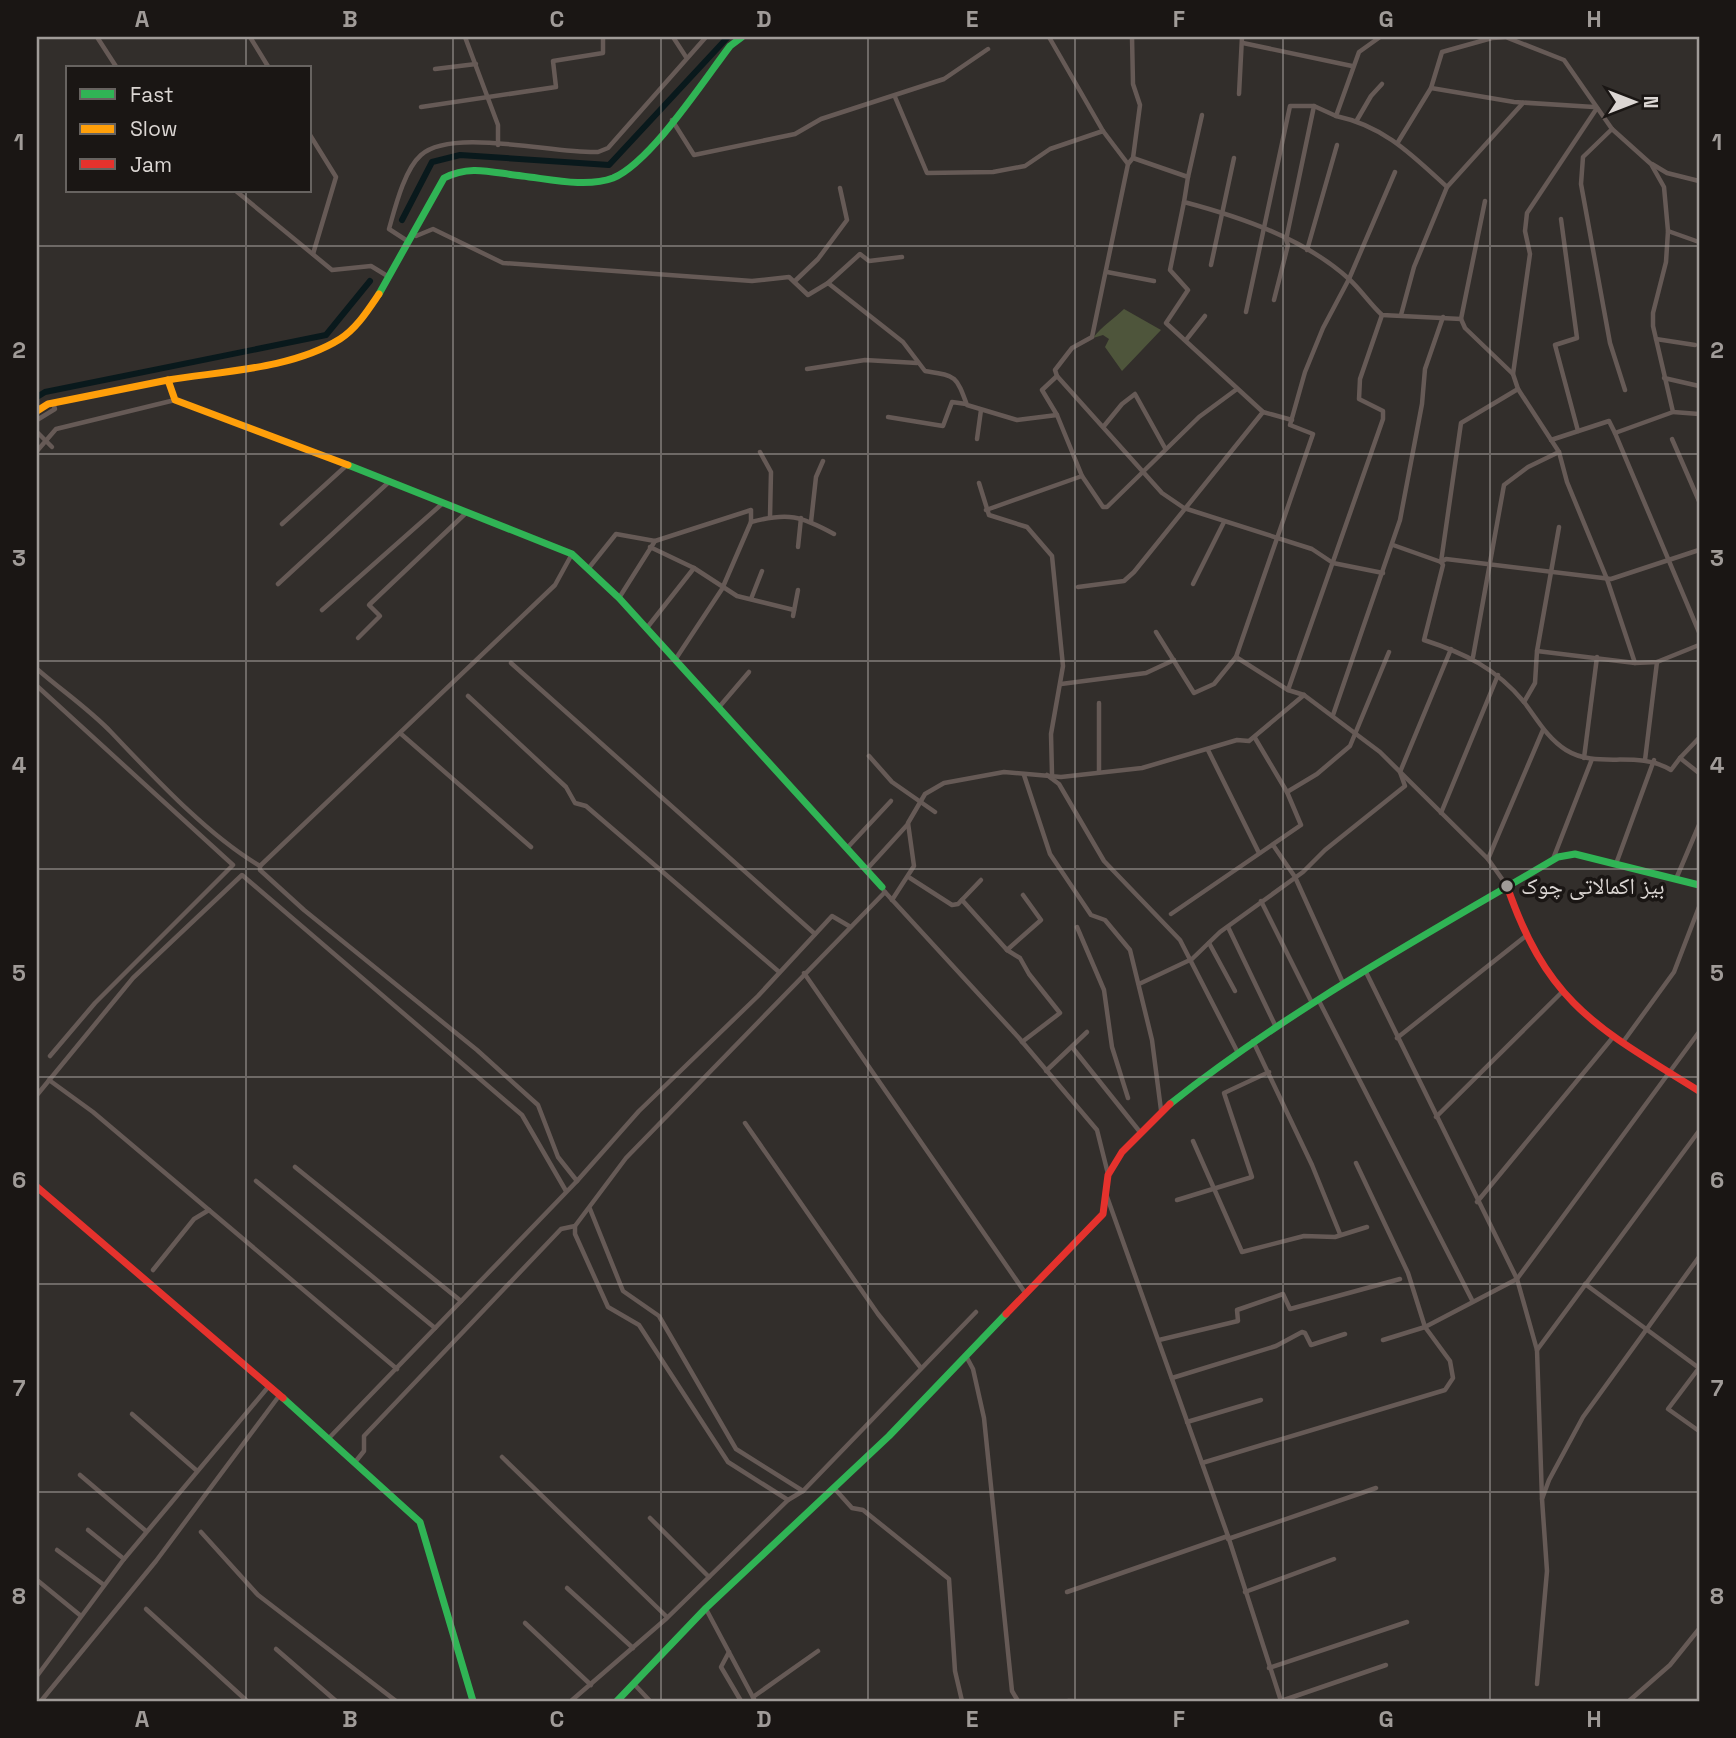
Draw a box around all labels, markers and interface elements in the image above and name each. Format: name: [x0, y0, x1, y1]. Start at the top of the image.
text: A: [135, 4, 150, 34]
text: B: [342, 4, 358, 34]
text: C: [550, 4, 564, 34]
text: D: [756, 4, 772, 34]
text: E: [966, 4, 978, 34]
text: F: [1173, 4, 1185, 34]
text: G: [1378, 4, 1394, 34]
text: H: [1586, 4, 1602, 34]
legend: [66, 66, 312, 192]
north arrow: [1600, 66, 1670, 136]
text: Fast: [130, 81, 174, 108]
text: N: [1638, 96, 1663, 108]
text: Slow: [130, 115, 178, 142]
text: 1: [14, 127, 24, 157]
text: 1: [1712, 127, 1722, 157]
text: Jam: [130, 151, 172, 178]
text: 2: [12, 335, 26, 365]
text: 2: [1710, 335, 1724, 365]
text: 3: [12, 543, 26, 573]
text: 3: [1710, 543, 1724, 573]
text: 4: [12, 750, 27, 780]
text: 4: [1710, 750, 1725, 780]
place label: بیز اکمالاتی چوک: [1521, 871, 1665, 901]
marker: بیز اکمالاتی چوک: [1499, 878, 1515, 894]
text: 5: [12, 958, 26, 988]
text: 5: [1710, 958, 1724, 988]
text: 6: [12, 1165, 26, 1195]
text: 6: [1710, 1165, 1724, 1195]
text: 7: [13, 1373, 26, 1403]
text: 7: [1711, 1373, 1724, 1403]
text: 8: [12, 1581, 26, 1611]
text: 8: [1710, 1581, 1724, 1611]
text: A: [135, 1704, 150, 1734]
text: B: [342, 1704, 358, 1734]
text: C: [550, 1704, 564, 1734]
text: D: [756, 1704, 772, 1734]
text: E: [966, 1704, 978, 1734]
text: F: [1173, 1704, 1185, 1734]
text: G: [1378, 1704, 1394, 1734]
text: H: [1586, 1704, 1602, 1734]

